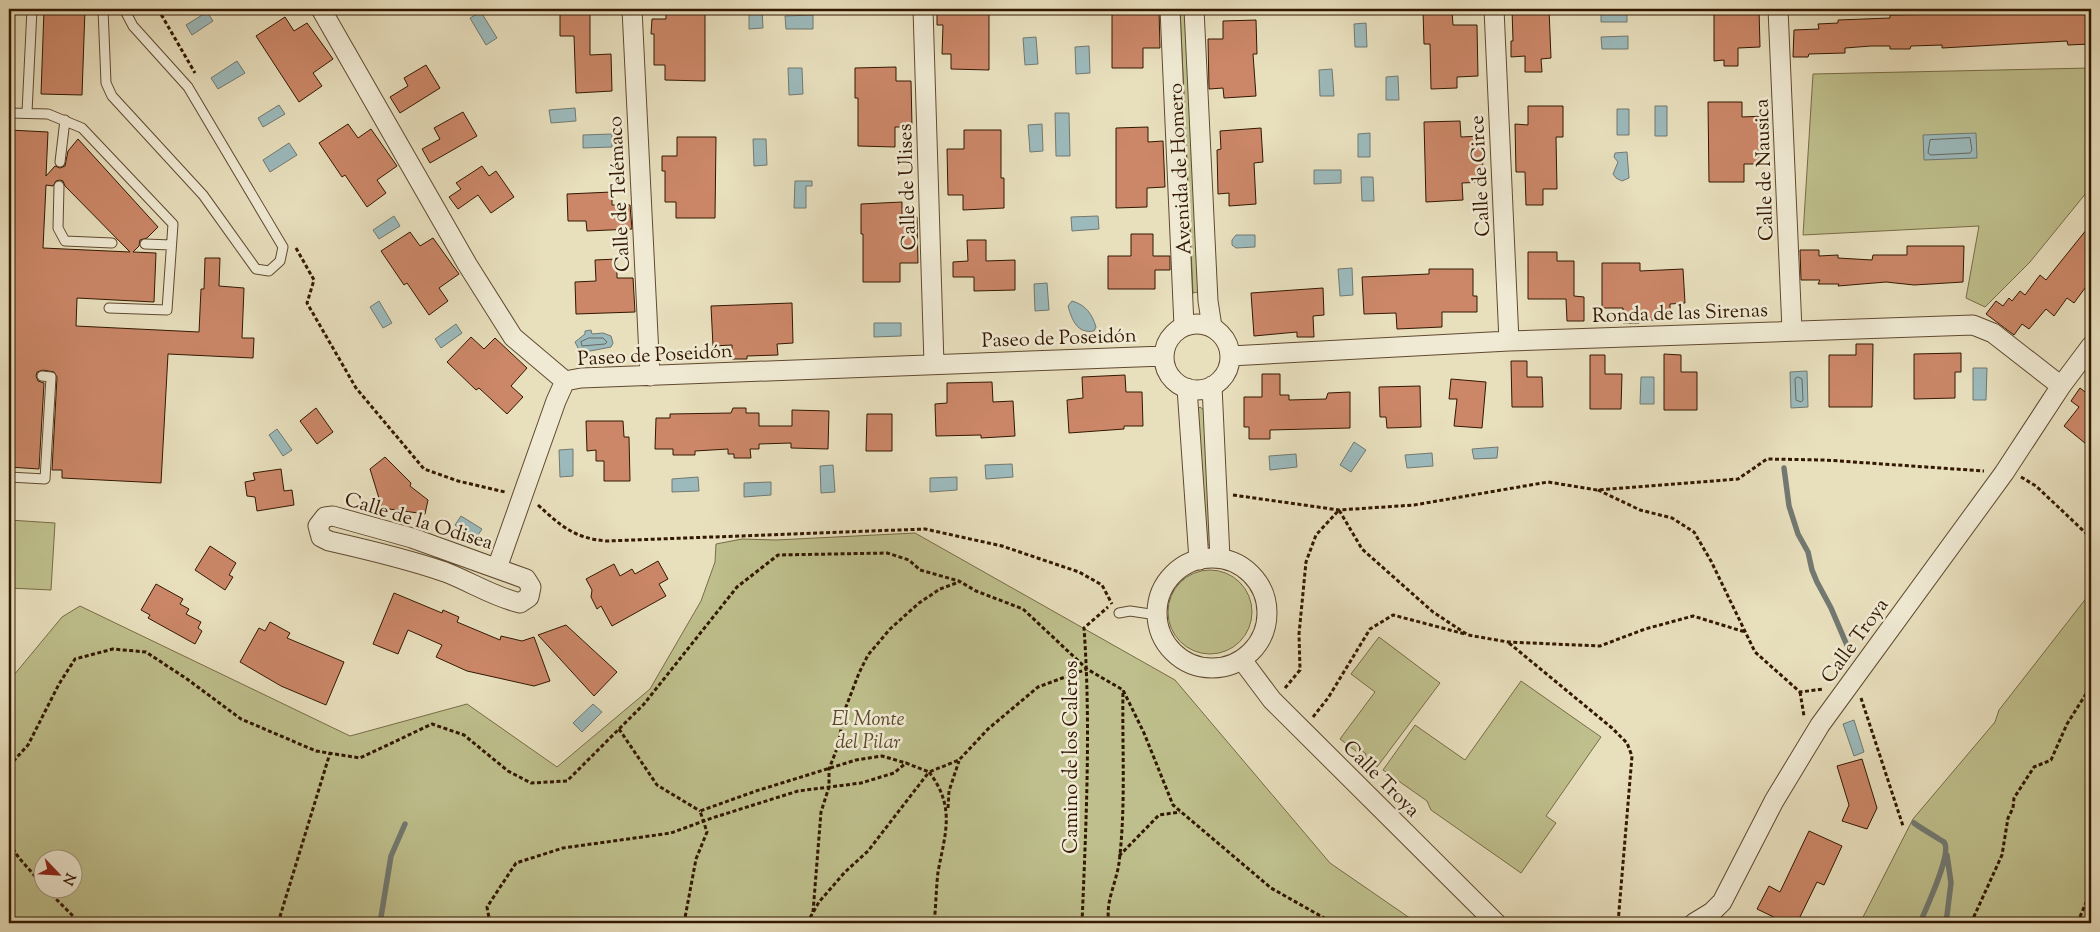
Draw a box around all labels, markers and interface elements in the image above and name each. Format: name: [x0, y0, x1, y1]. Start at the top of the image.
street label: Avenida de Homero: [1163, 82, 1200, 256]
street label: Calle de Nausica: [1749, 98, 1782, 242]
street label: Calle de Circe: [1464, 114, 1499, 237]
street label: Calle de Telémaco: [602, 115, 639, 273]
street label: Calle de Ulises: [892, 123, 925, 251]
street label: Ronda de las Sirenas: [1592, 297, 1769, 332]
street label: Paseo de Poseidón: [981, 322, 1137, 357]
street label: Paseo de Poseidón: [577, 338, 734, 375]
street label: Calle de la Odisea: [340, 486, 496, 559]
street label: Calle Troya: [1815, 593, 1897, 690]
street label: Camino de los Caleros: [1058, 660, 1087, 854]
park label: El Monte del Pilar: [831, 706, 905, 758]
street label: Calle Troya: [1335, 735, 1425, 825]
north arrow: [32, 850, 82, 900]
text: N: [57, 869, 79, 888]

